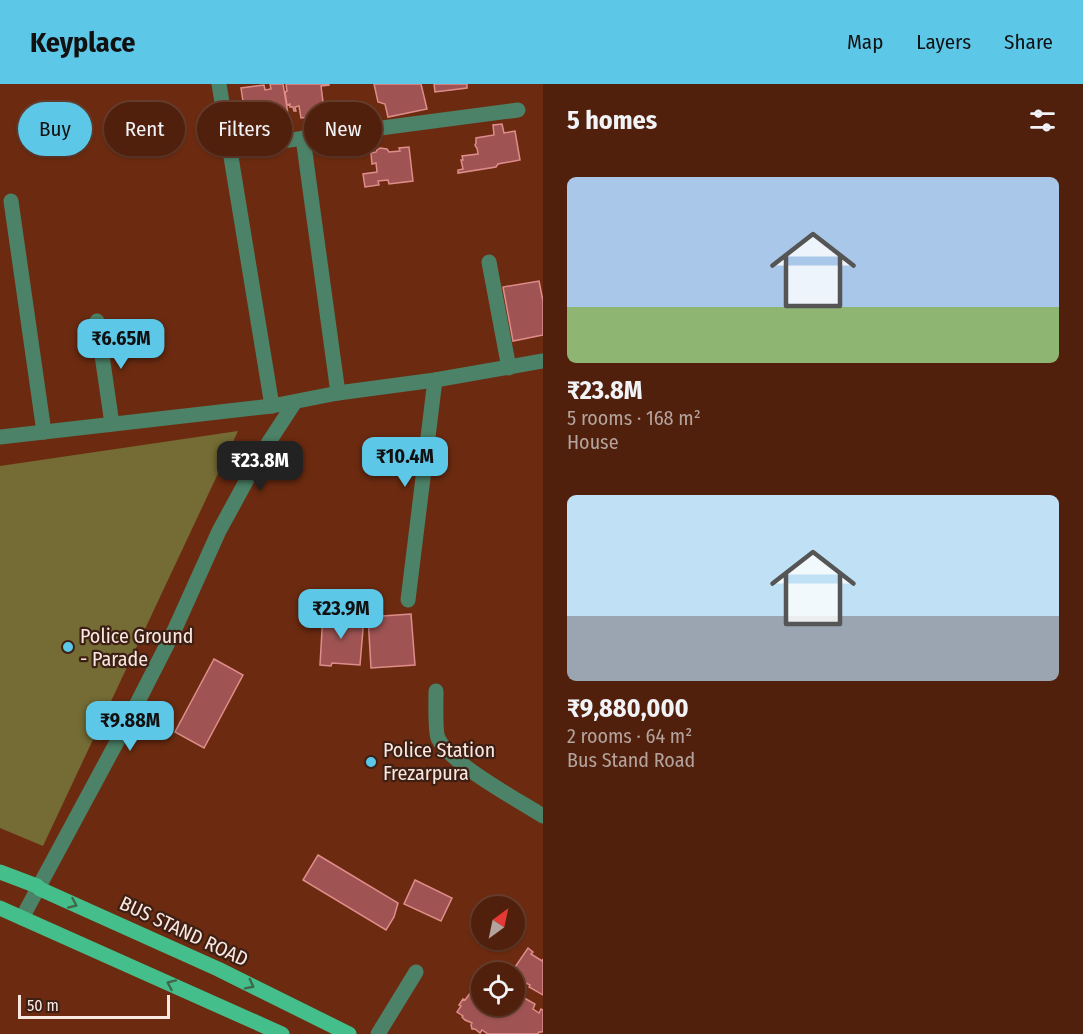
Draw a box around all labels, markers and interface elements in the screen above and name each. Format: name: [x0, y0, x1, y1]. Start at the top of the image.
text: Keyplace: [30, 26, 136, 59]
text: Map: [847, 29, 883, 55]
text: Layers: [916, 29, 971, 55]
text: Share: [1004, 29, 1053, 55]
chip: Buy: [18, 102, 92, 156]
chip: Rent: [104, 102, 185, 156]
chip: Filters: [197, 102, 292, 156]
chip: New: [304, 102, 382, 156]
icon: filters: [1026, 104, 1059, 137]
text: 5 homes: [567, 105, 657, 136]
icon: home: [759, 216, 867, 324]
pin: ₹6.65M: [72, 319, 170, 370]
text: ₹6.65M: [91, 326, 151, 350]
text: ₹23.8M: [567, 375, 642, 406]
text: 5 rooms · 168 m²: [567, 406, 701, 430]
text: House: [567, 430, 619, 454]
pin: ₹10.4M: [356, 437, 454, 488]
pin: ₹23.8M: [211, 441, 309, 492]
text: ₹10.4M: [376, 444, 434, 468]
text: ₹23.8M: [231, 448, 289, 472]
icon: home: [759, 534, 867, 642]
pin: ₹23.9M: [292, 589, 390, 640]
text: ₹23.9M: [312, 596, 370, 620]
place label: Police Ground - Parade: [80, 624, 194, 671]
marker: Police Ground - Parade: [61, 640, 75, 654]
text: ₹9,880,000: [567, 693, 689, 724]
pin: ₹9.88M: [81, 701, 179, 752]
text: ₹9.88M: [100, 708, 160, 732]
text: 2 rooms · 64 m²: [567, 724, 692, 748]
place label: Police Station Frezarpura: [383, 738, 495, 785]
text: Bus Stand Road: [567, 748, 695, 772]
marker: Police Station Frezarpura: [364, 755, 378, 769]
street label: BUS STAND ROAD: [116, 891, 252, 971]
one-way arrow: [66, 896, 77, 908]
north arrow: [471, 896, 525, 950]
map controls: [471, 896, 525, 1016]
button: locate: [471, 962, 525, 1016]
one-way arrow: [244, 977, 255, 989]
one-way arrow: [167, 980, 178, 992]
scale bar: [18, 992, 170, 1020]
text: 50 m: [27, 996, 59, 1015]

